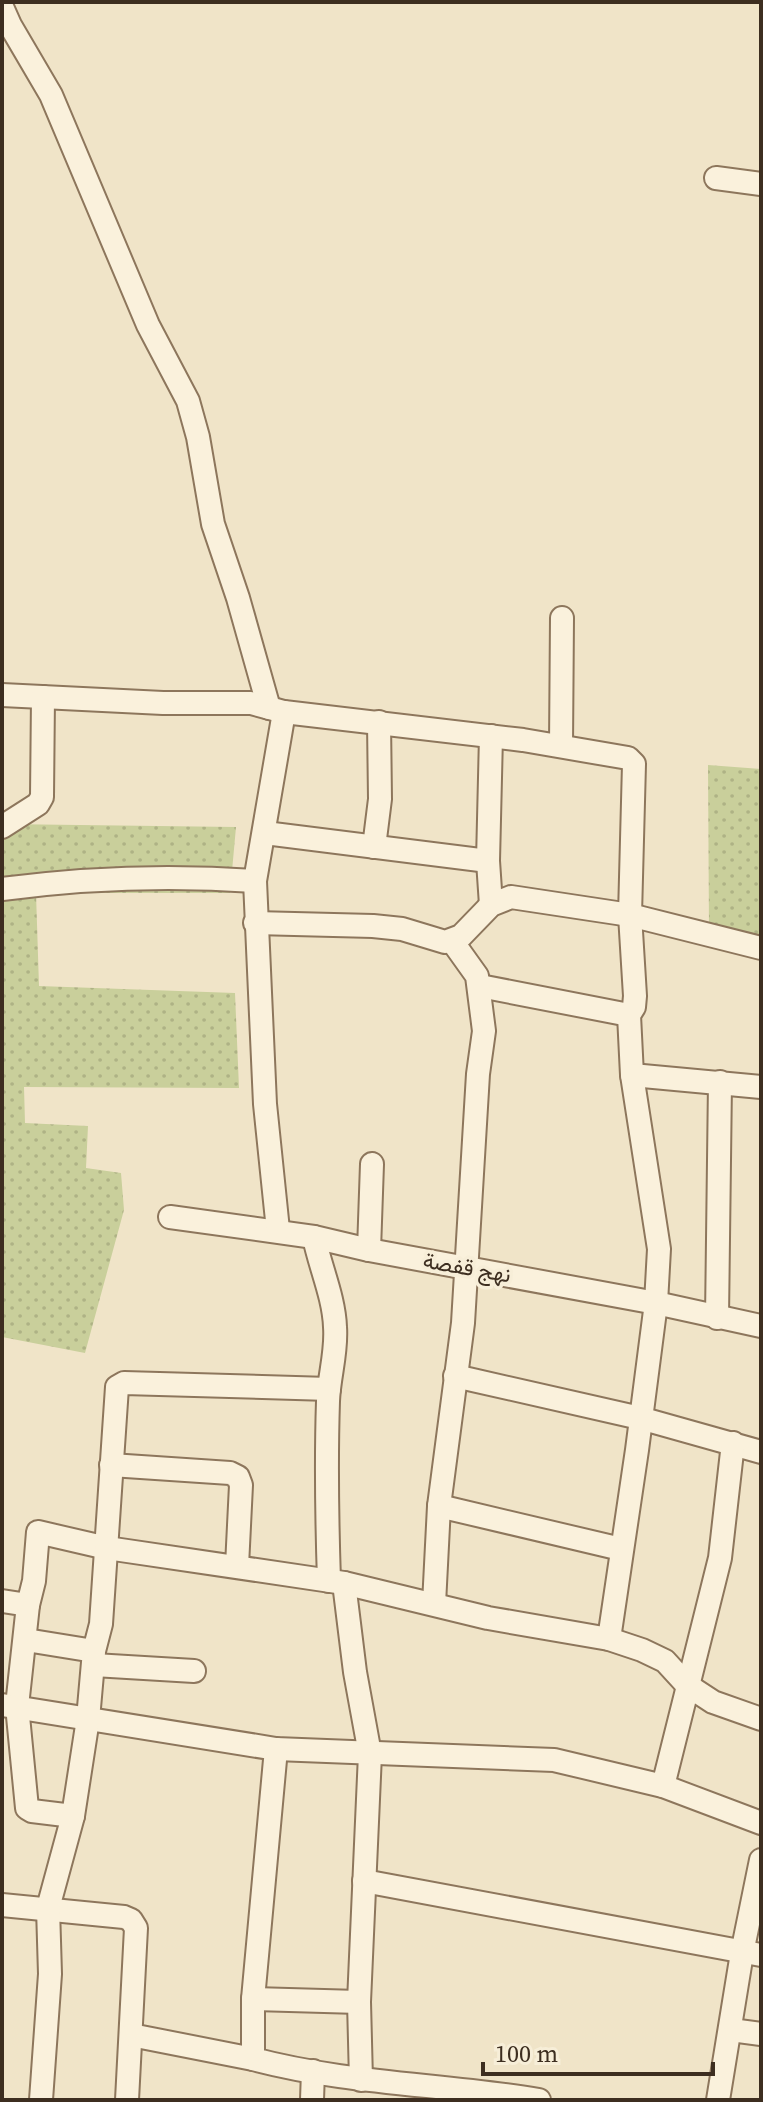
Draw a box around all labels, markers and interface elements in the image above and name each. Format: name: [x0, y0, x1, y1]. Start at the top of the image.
street label: نهج قفصة: [421, 1245, 513, 1289]
scale bar: [483, 2026, 713, 2076]
text: 100 m: [495, 2037, 558, 2070]

